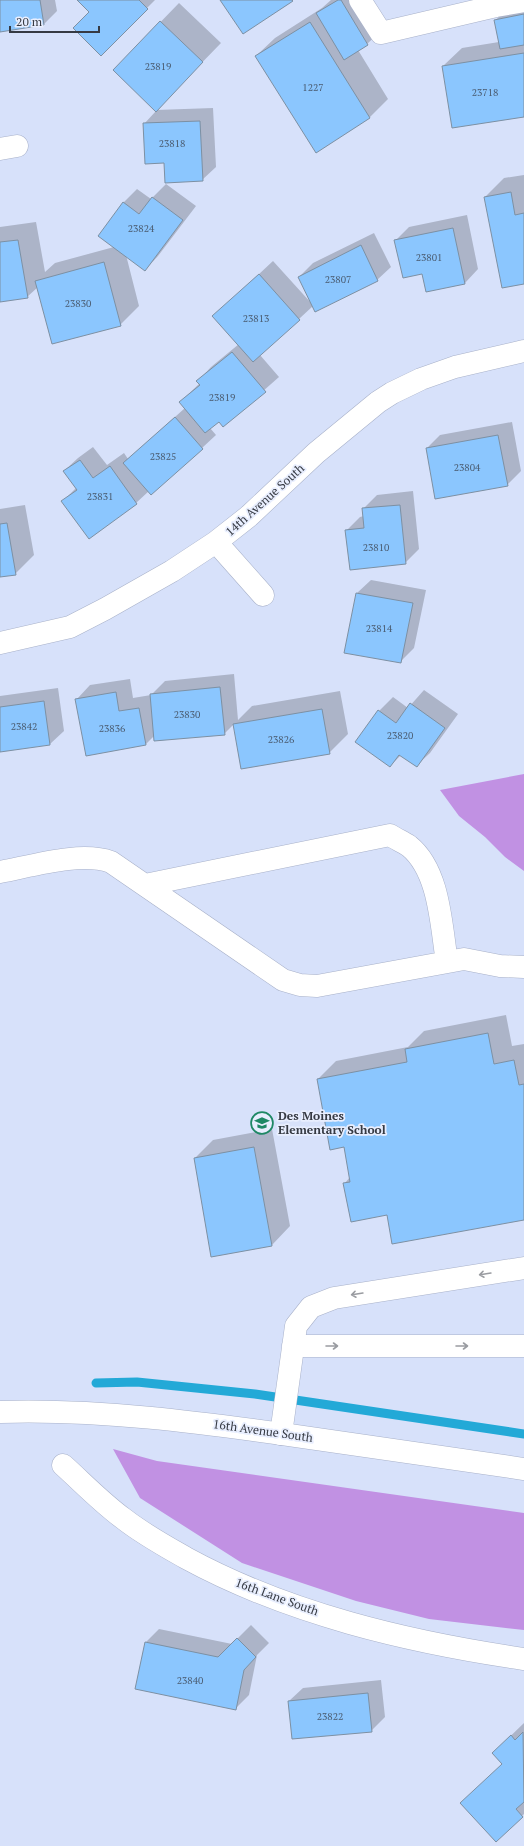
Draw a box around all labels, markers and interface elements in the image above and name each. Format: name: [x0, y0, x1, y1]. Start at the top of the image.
scale bar: [10, 8, 99, 34]
text: 20 m: [16, 14, 43, 29]
house number: 23819: [145, 60, 171, 73]
house number: 1227: [302, 81, 324, 94]
house number: 23718: [472, 86, 498, 99]
house number: 23818: [159, 137, 185, 150]
house number: 23824: [128, 222, 155, 235]
house number: 23801: [416, 251, 442, 264]
house number: 23807: [325, 273, 351, 286]
house number: 23830: [65, 297, 91, 310]
house number: 23813: [243, 312, 269, 325]
house number: 23819: [209, 391, 235, 404]
house number: 23825: [150, 450, 176, 463]
street label: 14th Avenue South: [222, 460, 307, 539]
house number: 23804: [454, 461, 481, 474]
house number: 23831: [87, 490, 113, 503]
house number: 23810: [363, 541, 389, 554]
house number: 23814: [366, 622, 393, 635]
house number: 23830: [174, 708, 200, 721]
house number: 23842: [11, 720, 37, 733]
house number: 23836: [99, 722, 126, 735]
house number: 23820: [387, 729, 413, 742]
house number: 23826: [268, 733, 295, 746]
place label: Des Moines Elementary School: [278, 1108, 386, 1137]
school or university icon: Des Moines Elementary School: [249, 1110, 275, 1136]
one-way arrow: [479, 1270, 492, 1278]
one-way arrow: [351, 1290, 364, 1298]
one-way arrow: [325, 1342, 338, 1350]
one-way arrow: [455, 1342, 468, 1350]
street label: 16th Avenue South: [212, 1416, 314, 1445]
street label: 16th Lane South: [234, 1575, 321, 1619]
house number: 23840: [177, 1674, 203, 1687]
house number: 23822: [317, 1710, 343, 1723]

